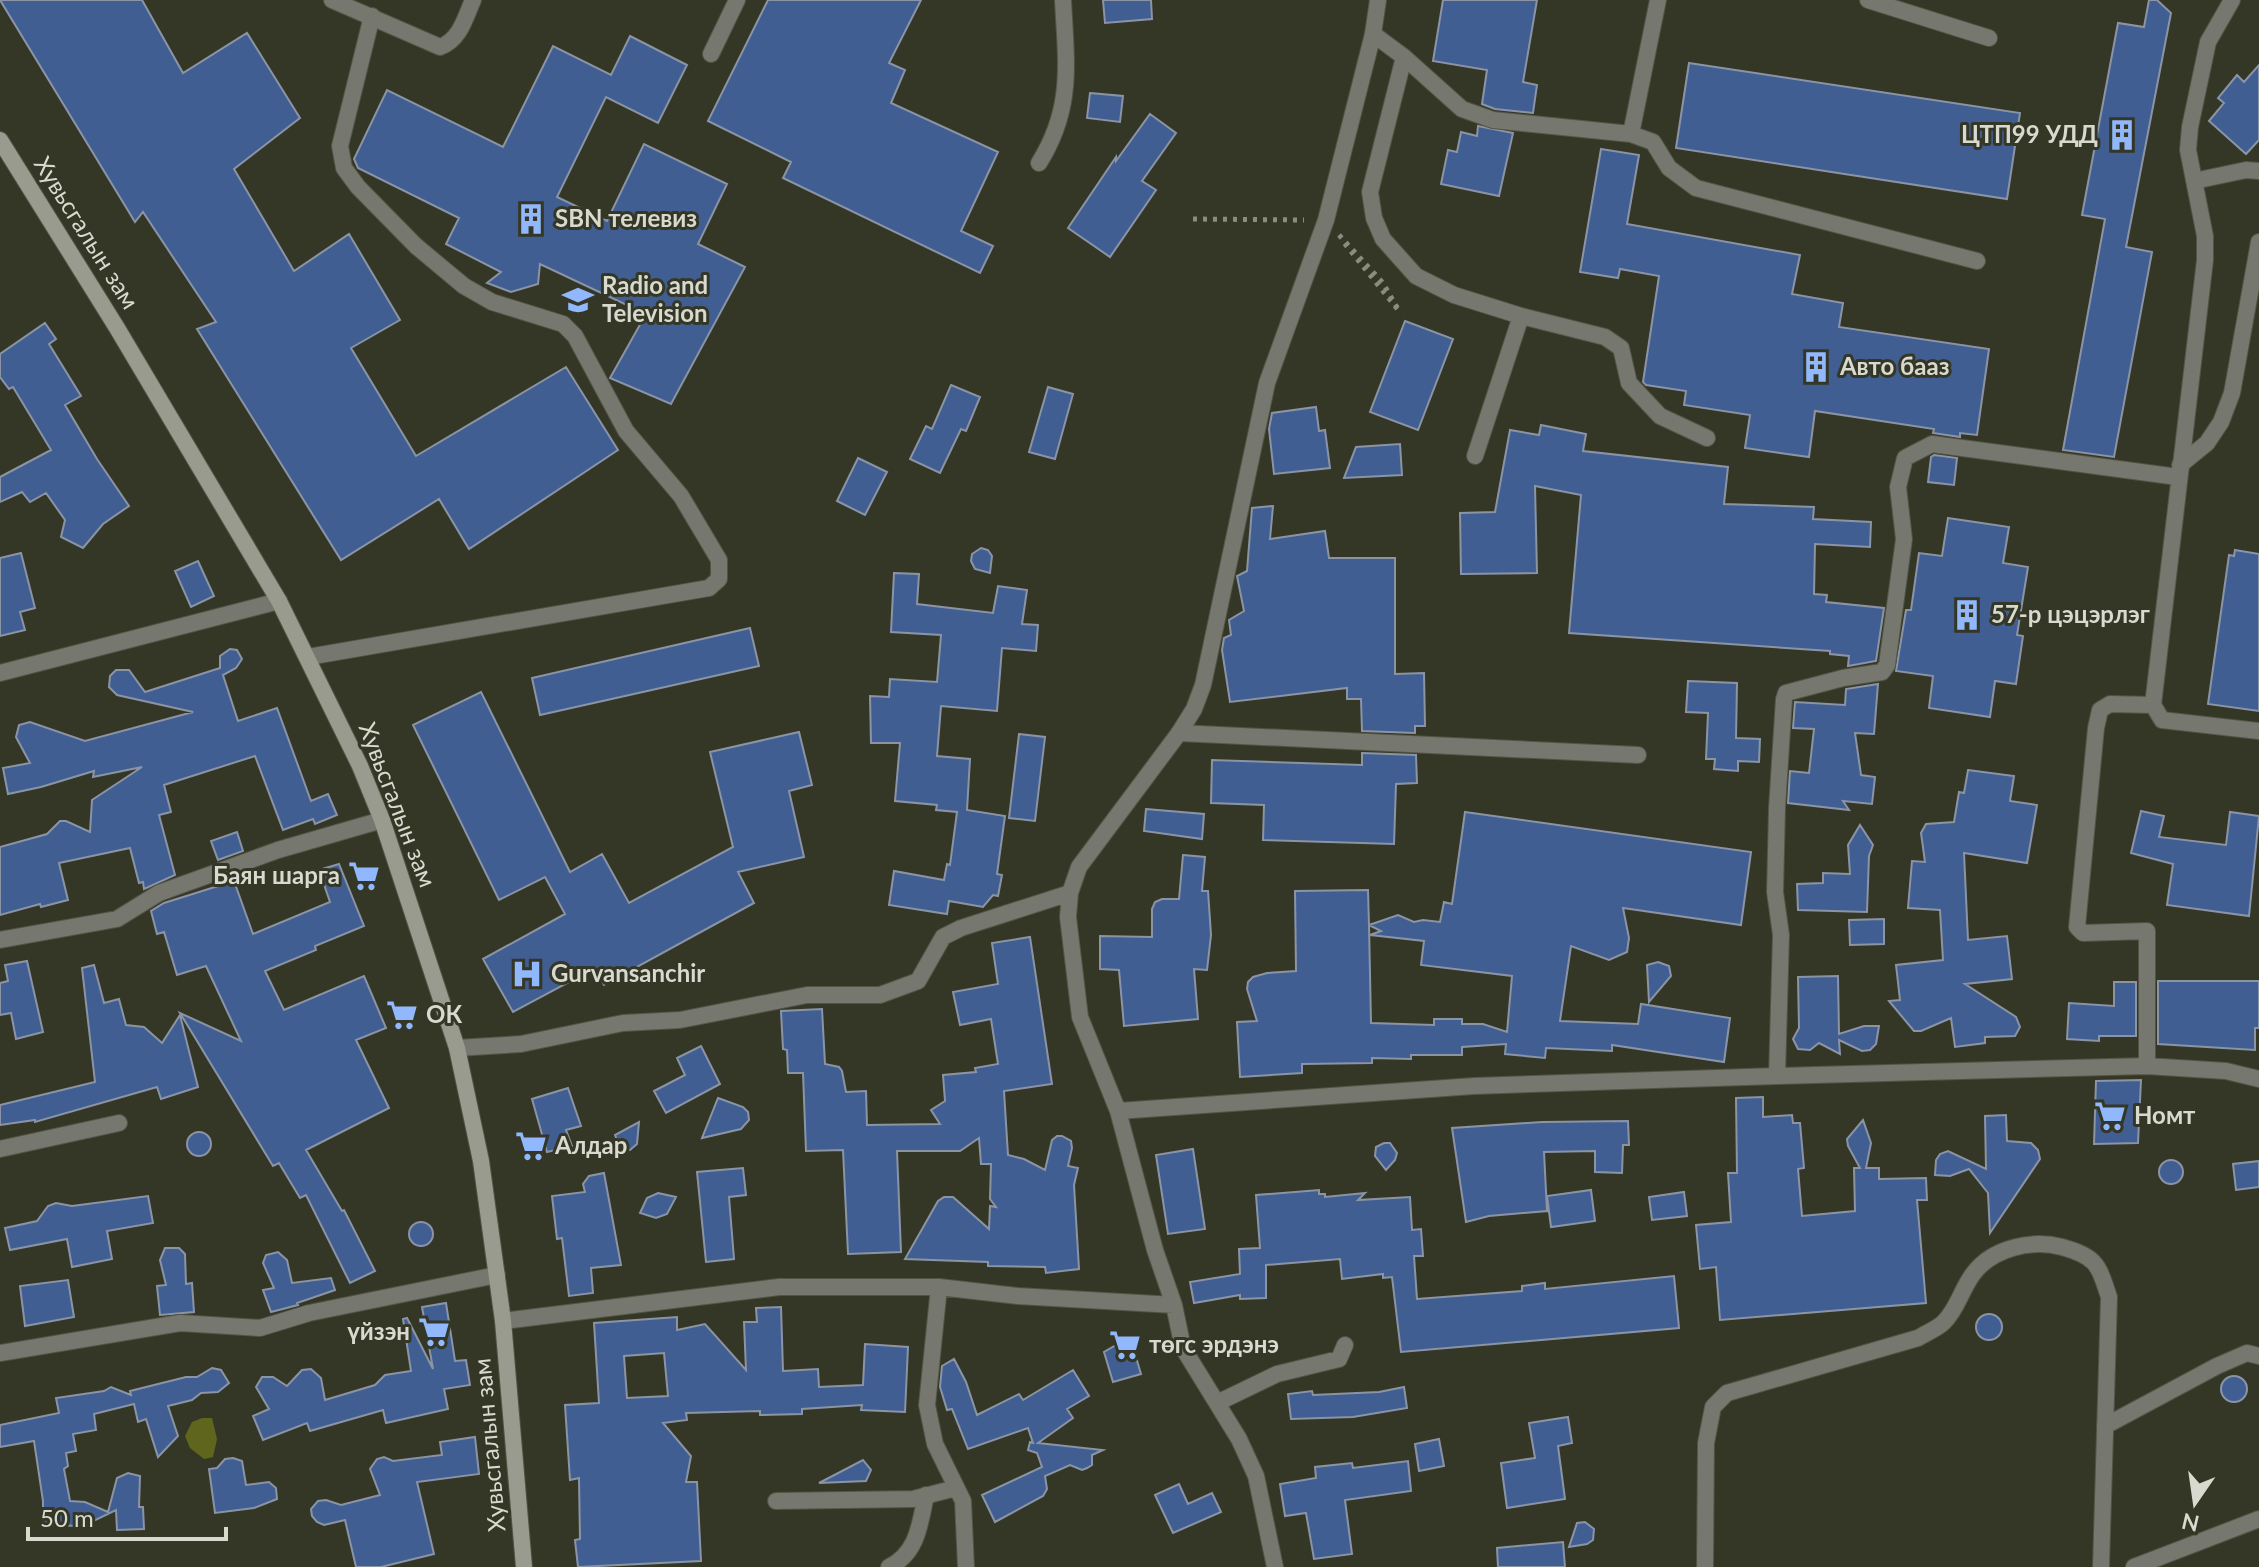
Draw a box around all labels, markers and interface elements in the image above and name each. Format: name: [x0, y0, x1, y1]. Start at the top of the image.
building icon: ЦТП99 УДД: [2105, 118, 2139, 152]
place label: ЦТП99 УДД: [1961, 119, 2098, 148]
street label: Хувьсгалын зам: [29, 151, 146, 314]
building icon: SBN телевиз: [514, 202, 548, 236]
place label: SBN телевиз: [555, 203, 697, 232]
place label: Radio and Television: [602, 270, 708, 327]
school or university icon: Radio and Television: [561, 283, 595, 317]
building icon: Авто бааз: [1799, 350, 1833, 384]
place label: Авто бааз: [1839, 351, 1949, 380]
building icon: 57-р цэцэрлэг: [1950, 598, 1984, 632]
place label: 57-р цэцэрлэг: [1991, 599, 2150, 628]
street label: Хувьсгалын зам: [354, 718, 443, 891]
supermarket icon: Баян шарга: [347, 859, 381, 893]
place label: Баян шарга: [213, 860, 340, 889]
hospital icon: Gurvansanchir: [510, 957, 544, 991]
place label: Gurvansanchir: [551, 958, 705, 987]
supermarket icon: ОК: [385, 998, 419, 1032]
place label: ОК: [426, 999, 462, 1028]
supermarket icon: Номт: [2093, 1099, 2127, 1133]
place label: Номт: [2134, 1100, 2196, 1129]
supermarket icon: Алдар: [514, 1129, 548, 1163]
place label: Алдар: [554, 1130, 627, 1159]
supermarket icon: үйзэн: [417, 1315, 451, 1349]
place label: үйзэн: [347, 1316, 410, 1345]
supermarket icon: төгс эрдэнэ: [1108, 1328, 1142, 1362]
place label: төгс эрдэнэ: [1149, 1329, 1279, 1358]
street label: Хувьсгалын зам: [466, 1357, 511, 1533]
north arrow: [2155, 1463, 2235, 1543]
scale bar: [28, 1491, 226, 1541]
text: 50 m: [40, 1503, 94, 1532]
text: N: [2179, 1508, 2202, 1538]

